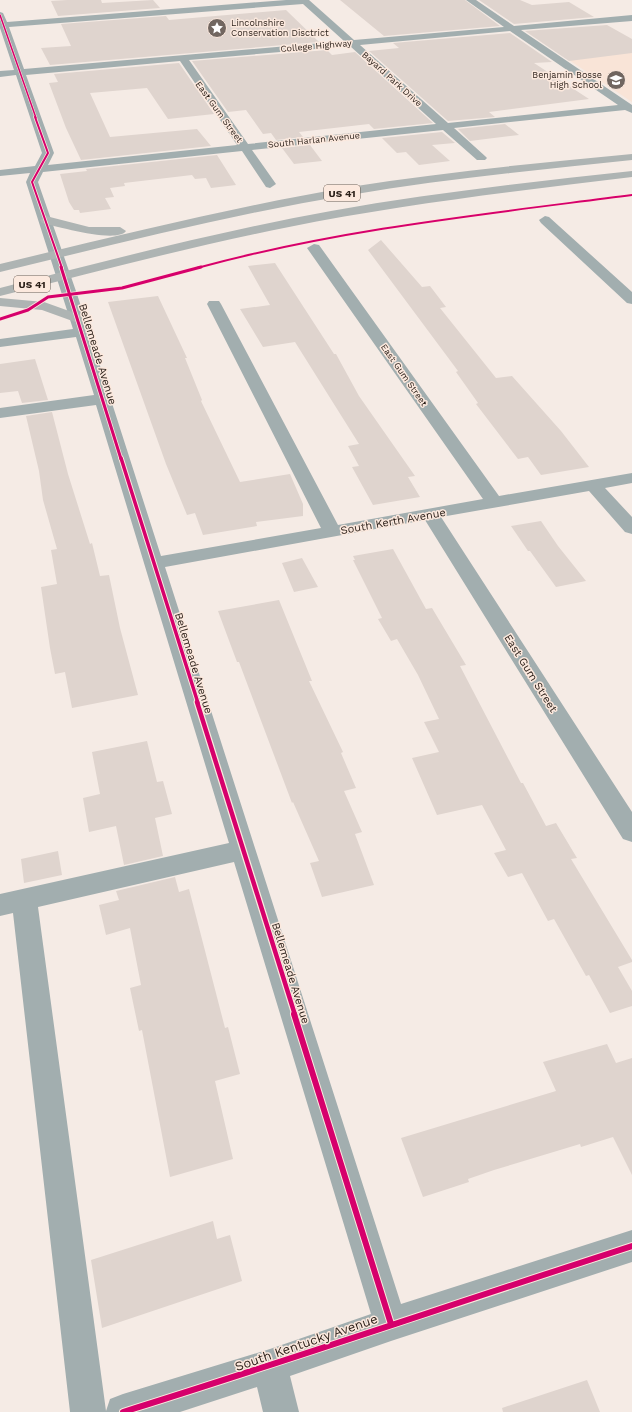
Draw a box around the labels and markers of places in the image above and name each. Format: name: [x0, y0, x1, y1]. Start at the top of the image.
place icon: Lincolnshire Conservation Disctrict: [206, 17, 228, 39]
place label: Lincolnshire Conservation Disctrict: [231, 18, 329, 38]
school or university icon: Benjamin Bosse High School: [605, 69, 627, 91]
place label: Benjamin Bosse High School: [532, 70, 602, 90]

